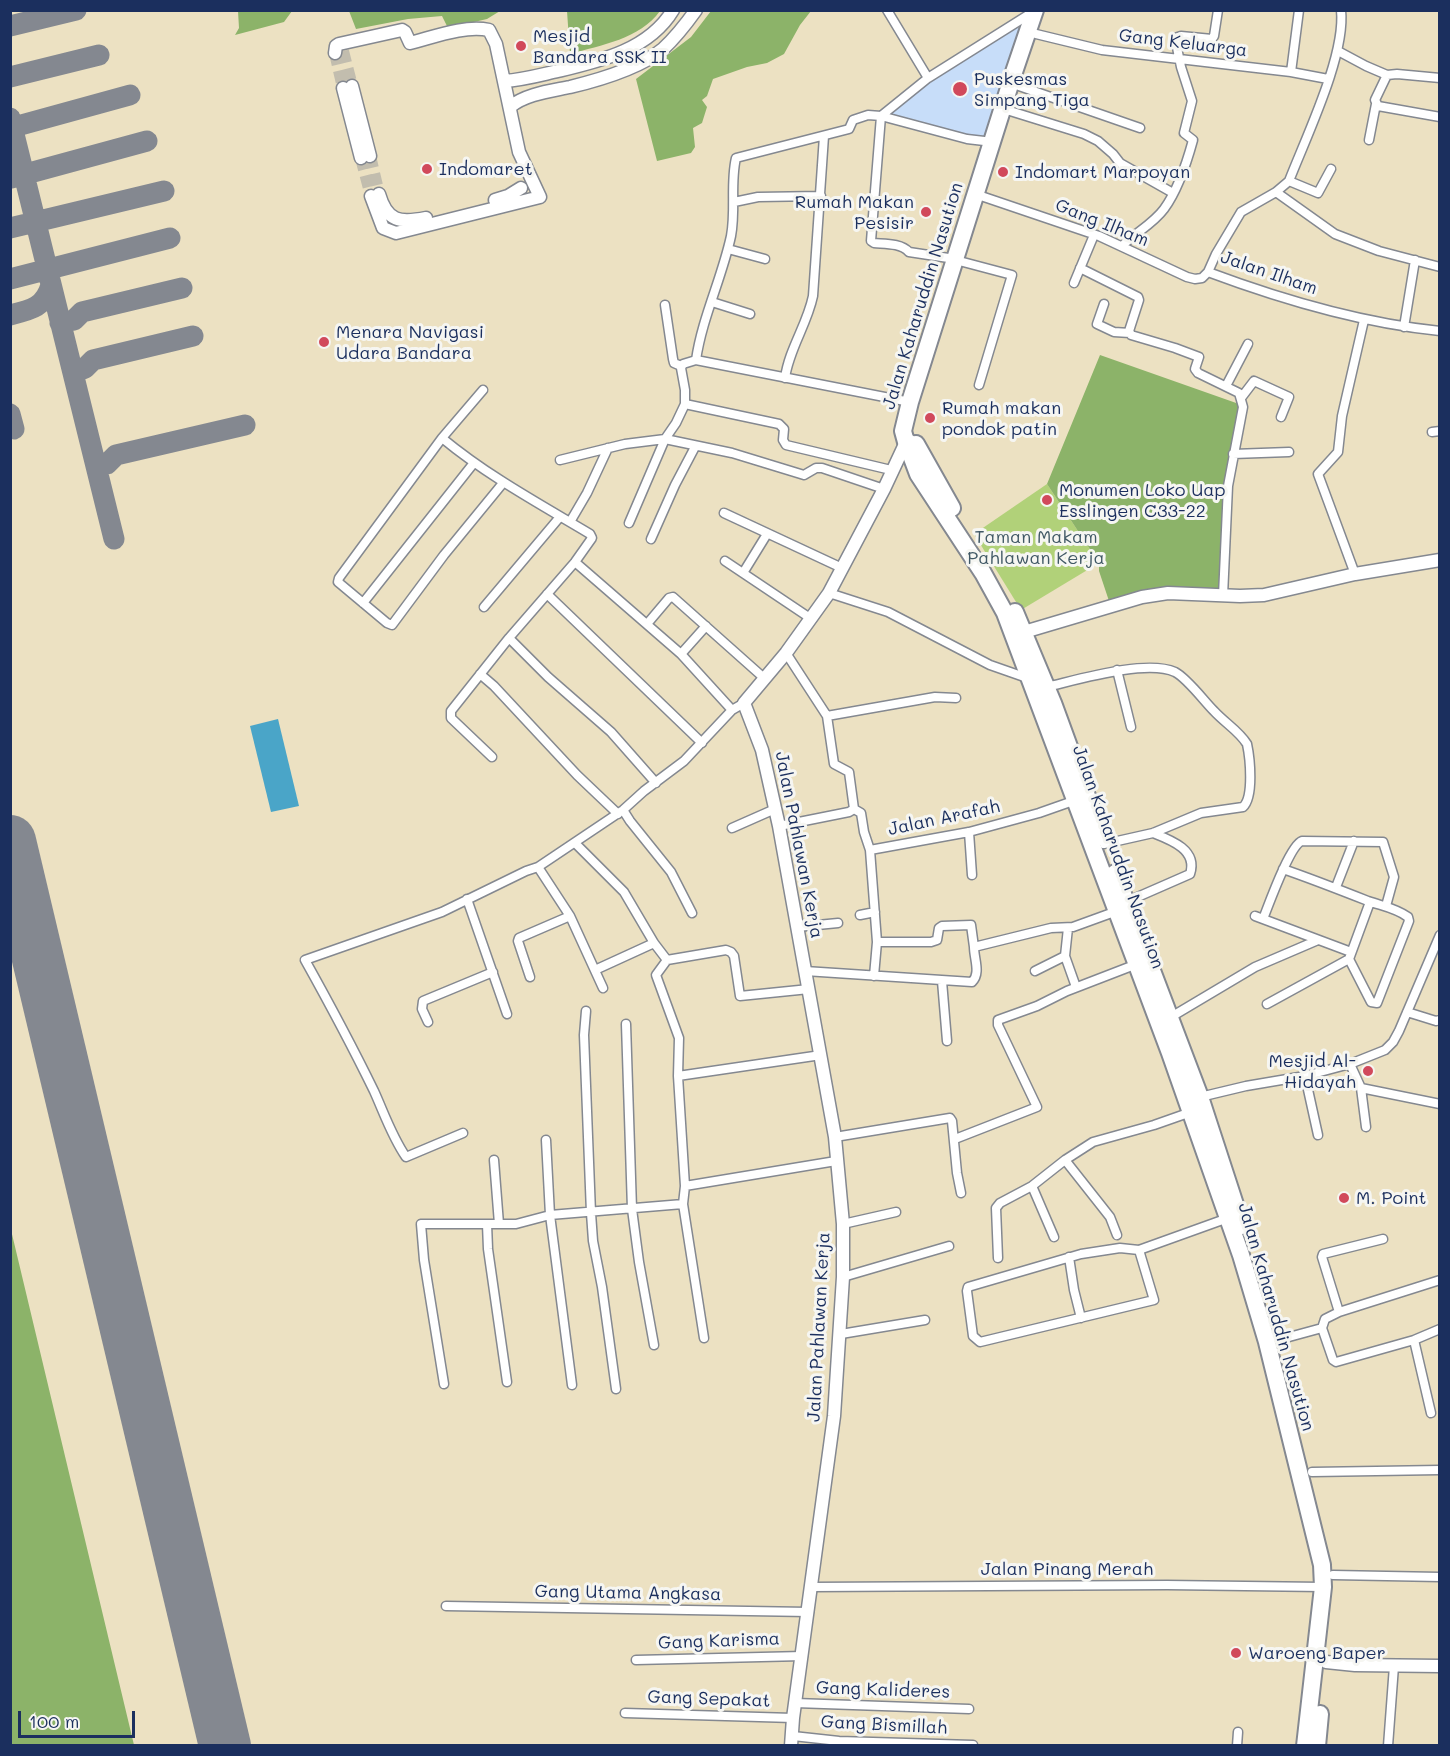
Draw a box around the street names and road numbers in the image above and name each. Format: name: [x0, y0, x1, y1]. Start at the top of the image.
street label: Gang Keluarga: [1118, 24, 1248, 62]
street label: Jalan Kaharuddin Nasution: [878, 180, 968, 412]
street label: Gang Ilham: [1052, 194, 1152, 252]
street label: Jalan Ilham: [1218, 246, 1320, 300]
street label: Jalan Kaharuddin Nasution: [1067, 742, 1169, 972]
street label: Jalan Pahlawan Kerja: [770, 750, 828, 940]
street label: Jalan Arafah: [886, 796, 1002, 840]
street label: Jalan Kaharuddin Nasution: [1233, 1201, 1319, 1433]
street label: Jalan Pahlawan Kerja: [803, 1232, 835, 1422]
street label: Jalan Pinang Merah: [981, 1558, 1153, 1580]
street label: Gang Utama Angkasa: [534, 1581, 722, 1605]
street label: Gang Karisma: [658, 1628, 780, 1654]
street label: Gang Kalideres: [815, 1677, 951, 1703]
street label: Gang Sepakat: [647, 1686, 771, 1712]
street label: Gang Bismillah: [820, 1711, 948, 1739]

